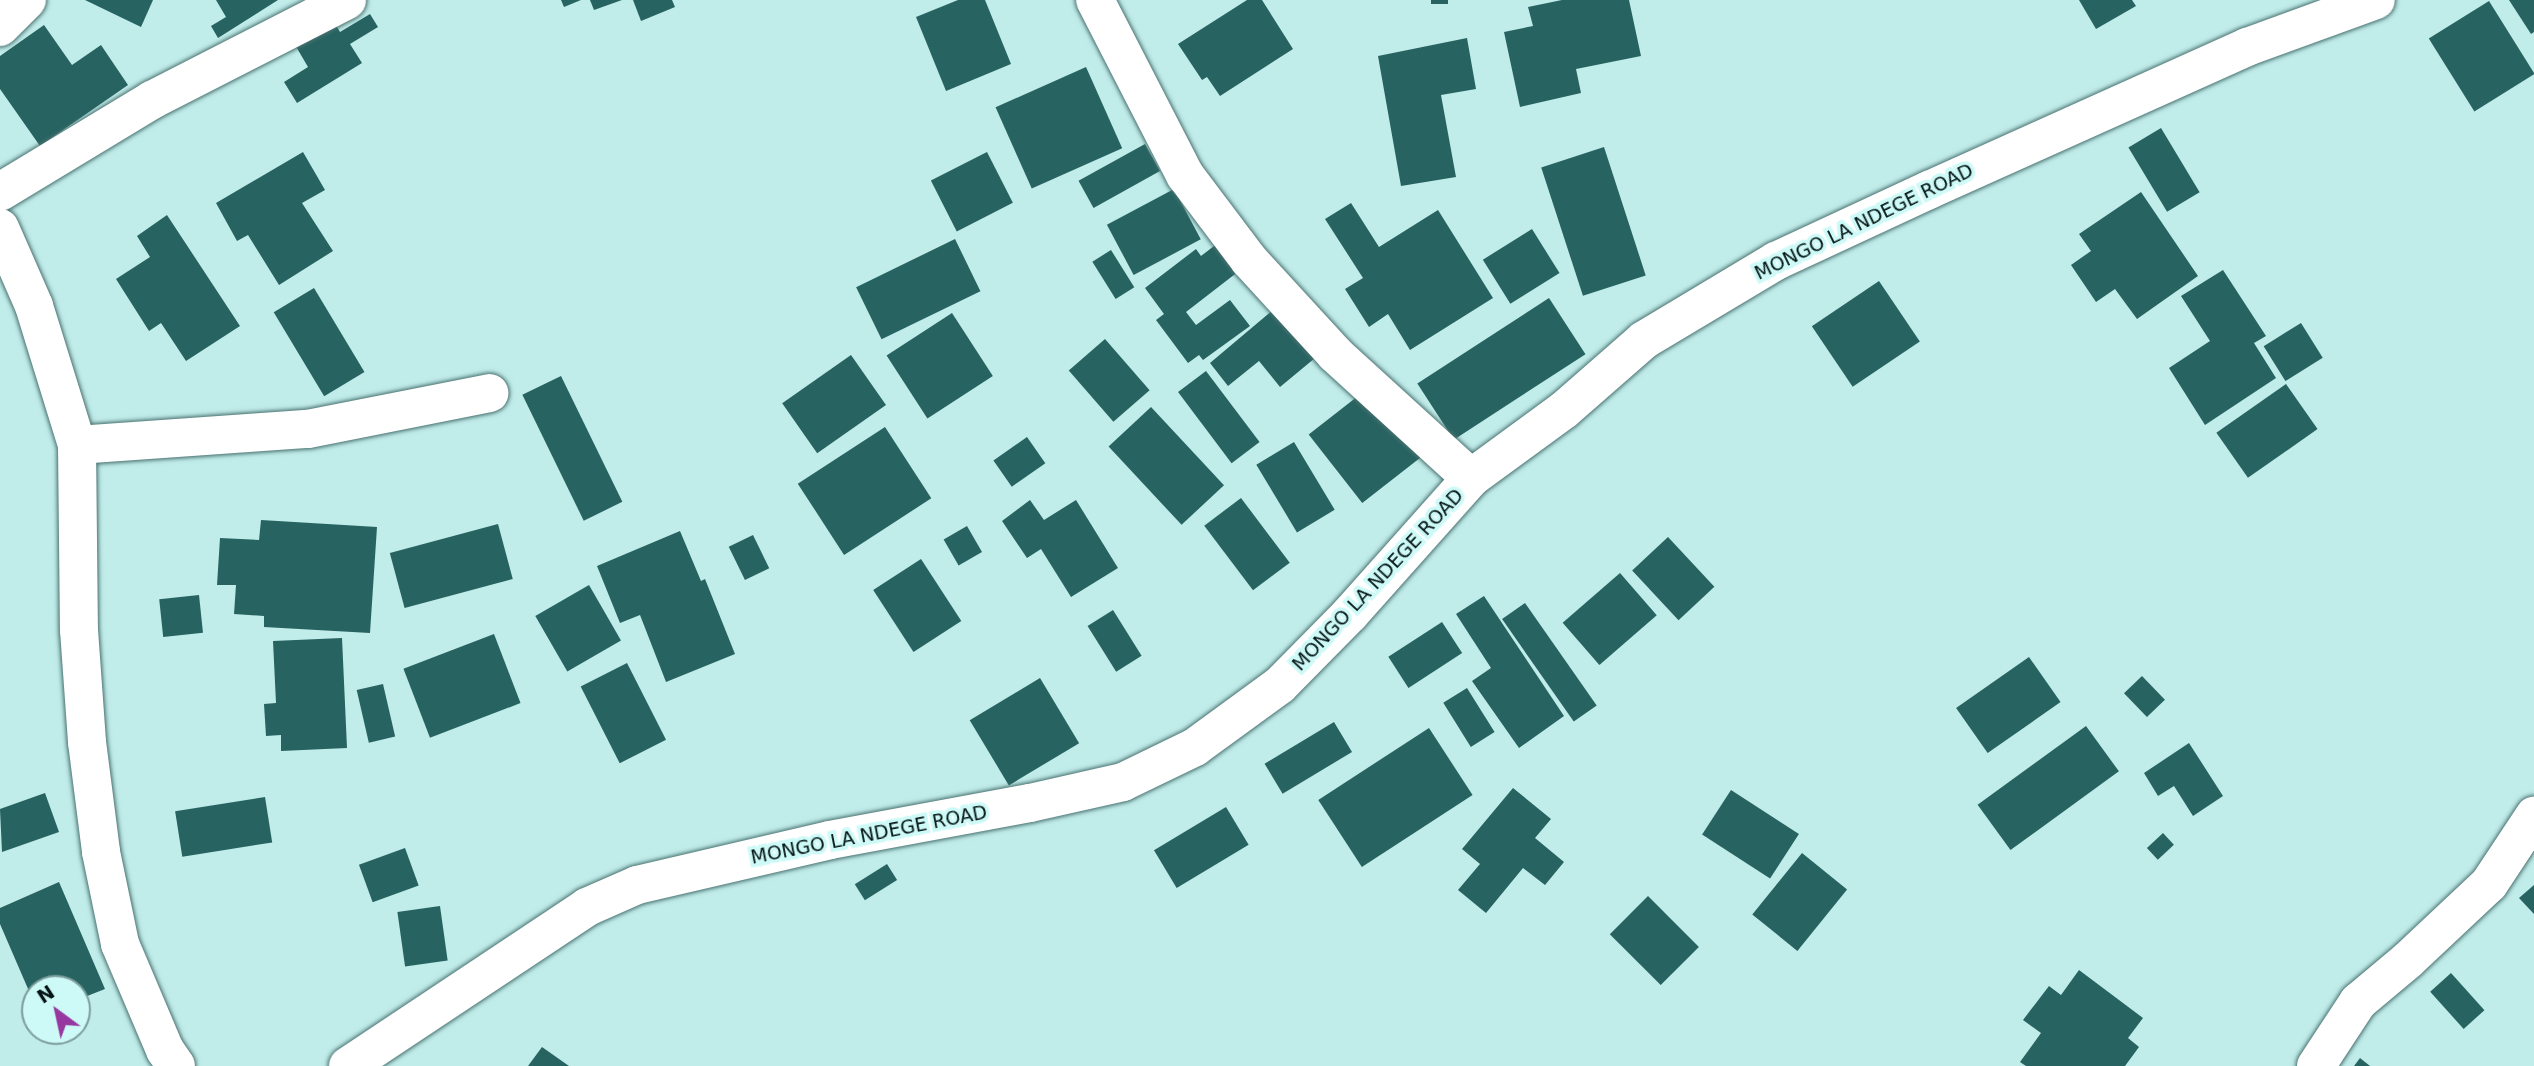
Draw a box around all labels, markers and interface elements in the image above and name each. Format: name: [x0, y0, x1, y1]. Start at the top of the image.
street label: MONGO LA NDEGE ROAD: [1751, 159, 1977, 285]
street label: MONGO LA NDEGE ROAD: [1288, 484, 1468, 676]
street label: MONGO LA NDEGE ROAD: [749, 801, 989, 869]
north arrow: [21, 975, 91, 1045]
text: N: [33, 981, 58, 1008]

